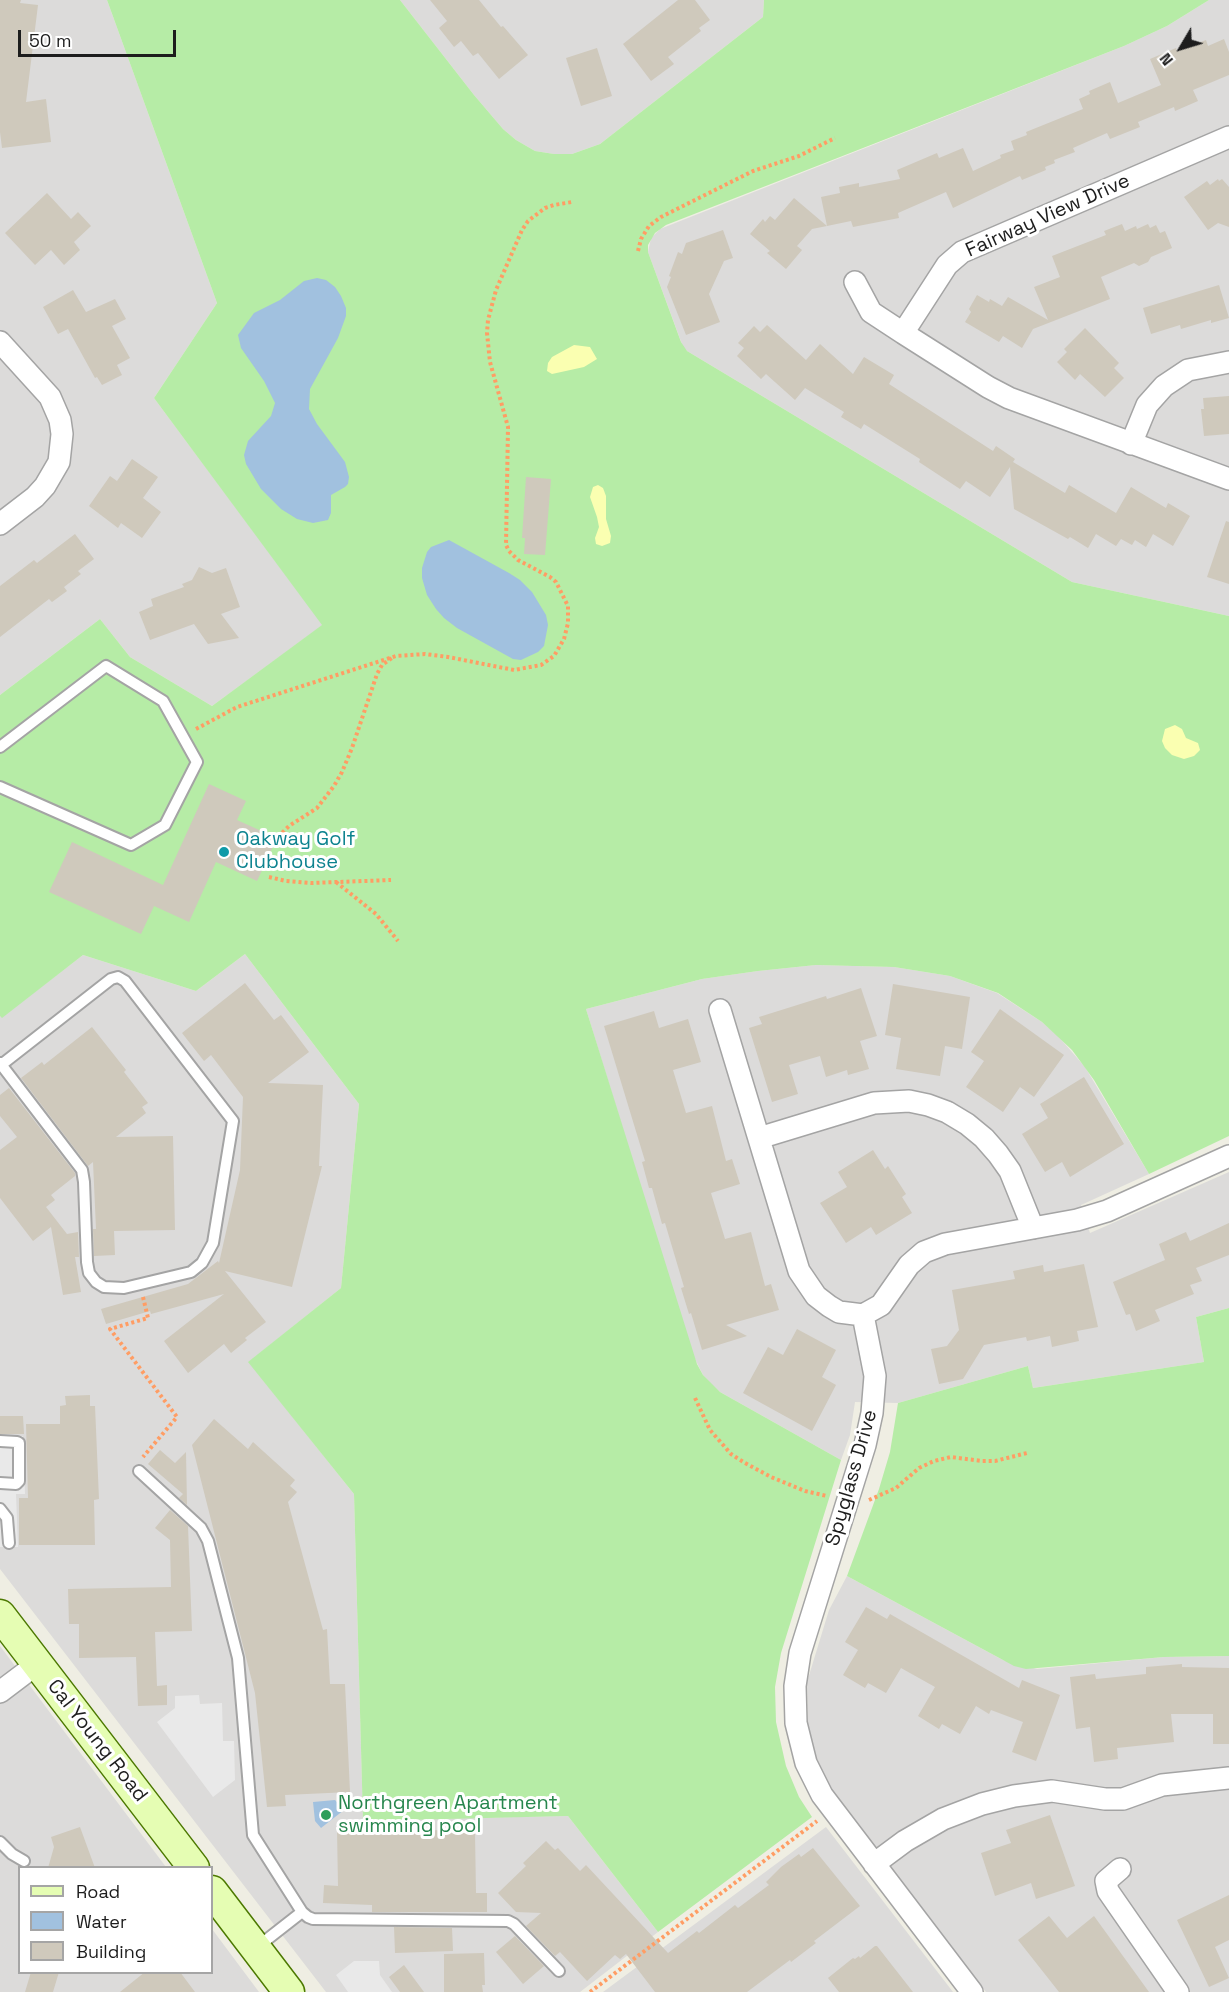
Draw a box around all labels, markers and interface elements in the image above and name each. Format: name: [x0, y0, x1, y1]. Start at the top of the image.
scale bar: [21, 18, 178, 56]
north arrow: [1151, 18, 1211, 78]
text: 50 m: [29, 29, 71, 52]
text: N: [1155, 49, 1178, 70]
street label: Fairway View Drive: [962, 169, 1134, 263]
place label: Oakway Golf Clubhouse: [236, 828, 355, 875]
marker: Oakway Golf Clubhouse: [217, 845, 231, 859]
street label: Spyglass Drive: [821, 1407, 883, 1549]
street label: Cal Young Road: [42, 1675, 152, 1807]
place label: Northgreen Apartment swimming pool: [338, 1792, 558, 1839]
marker: Northgreen Apartment swimming pool: [319, 1808, 333, 1822]
legend: [18, 1866, 213, 1974]
text: Road: [76, 1880, 120, 1903]
text: Water: [76, 1910, 127, 1933]
text: Building: [76, 1940, 146, 1963]

